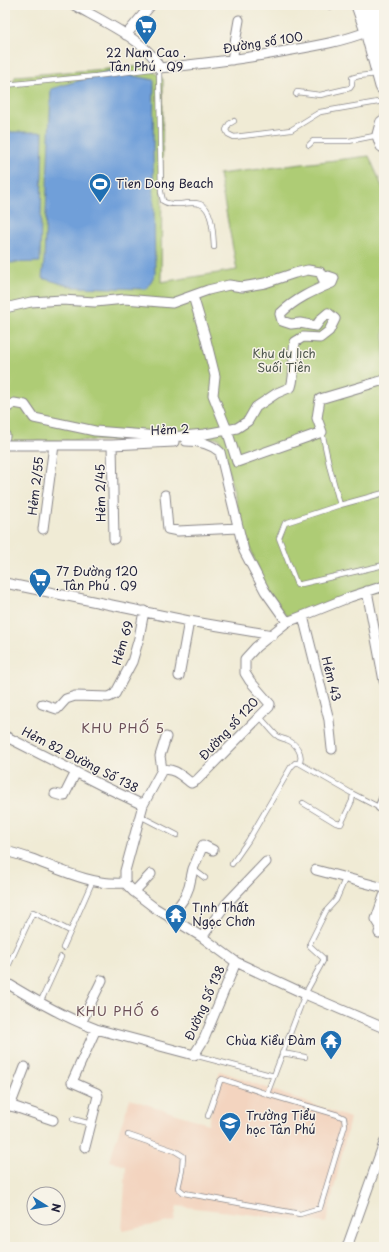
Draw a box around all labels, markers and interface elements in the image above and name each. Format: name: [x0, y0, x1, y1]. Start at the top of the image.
supermarket icon: 22 Nam Cao . Tân Phú . Q9: [133, 13, 159, 46]
street label: Đường số 100: [222, 27, 304, 57]
place label: 22 Nam Cao . Tân Phú . Q9: [106, 43, 186, 75]
sports icon: Tien Dong Beach: [87, 171, 113, 204]
place label: Tien Dong Beach: [116, 174, 214, 192]
park label: Khu du lịch Suối Tiên: [252, 344, 316, 376]
street label: Hẻm 2: [150, 419, 190, 439]
street label: Hẻm 2/55: [22, 456, 48, 516]
street label: Hẻm 2/45: [90, 464, 110, 522]
place label: 77 Đường 120 . Tân Phú . Q9: [56, 562, 138, 594]
supermarket icon: 77 Đường 120 . Tân Phú . Q9: [27, 566, 53, 599]
street label: Hẻm 69: [107, 618, 137, 667]
street label: Hẻm 43: [318, 654, 346, 703]
street label: Đường số 120: [194, 693, 262, 764]
district label: KHU PHỐ 5: [81, 718, 165, 737]
street label: Hẻm 82 Đường Số 138: [19, 722, 142, 796]
place label: Tịnh Thất Ngọc Chơn: [192, 898, 255, 930]
temple icon: Tịnh Thất Ngọc Chơn: [163, 902, 189, 935]
street label: Đường Số 138: [179, 962, 229, 1043]
district label: KHU PHỐ 6: [76, 1001, 160, 1020]
temple icon: Chùa Kiều Đàm: [318, 1028, 344, 1061]
place label: Chùa Kiều Đàm: [226, 1031, 316, 1049]
place label: Trường Tiểu học Tân Phú: [246, 1106, 316, 1138]
school or university icon: Trường Tiểu học Tân Phú: [217, 1110, 243, 1143]
north arrow: [26, 1186, 66, 1226]
text: N: [47, 1202, 65, 1214]

